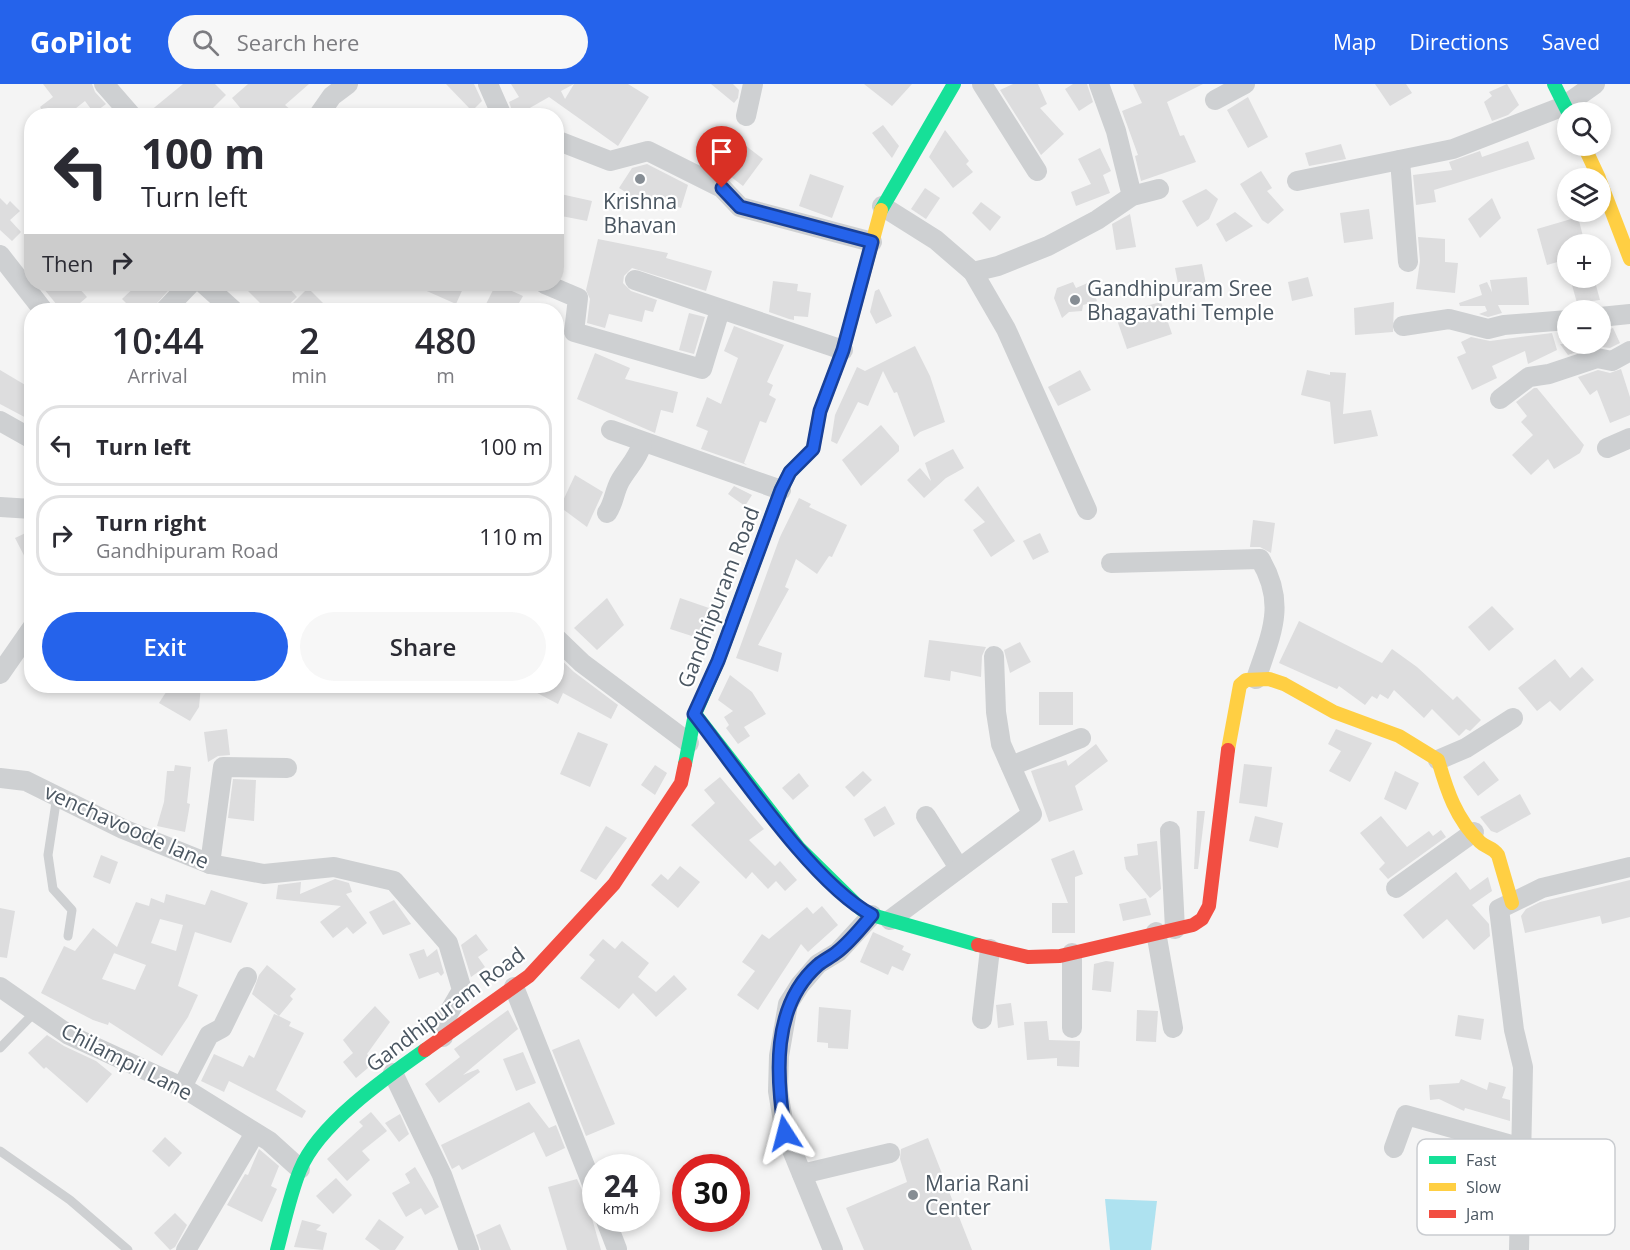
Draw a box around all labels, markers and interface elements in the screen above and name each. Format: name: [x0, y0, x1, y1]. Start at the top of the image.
search box: [168, 15, 588, 69]
text: GoPilot: [30, 23, 132, 61]
icon: search: [189, 26, 222, 59]
text: Search here: [237, 27, 359, 57]
text: Map: [1333, 28, 1376, 56]
text: Directions: [1409, 28, 1509, 56]
text: Saved: [1542, 28, 1600, 56]
map controls: [1557, 102, 1611, 354]
button: search: [1557, 102, 1611, 156]
text: 100 m: [141, 124, 265, 181]
pin: [696, 126, 747, 188]
icon: left: [42, 132, 120, 210]
icon: arrive: [705, 135, 738, 168]
button: layers: [1557, 168, 1611, 222]
marker: Krishna Bhavan: [633, 172, 647, 186]
text: Turn left: [141, 178, 248, 215]
place label: Krishna Bhavan: [603, 187, 677, 239]
button: +: [1557, 234, 1611, 288]
icon: right: [105, 246, 138, 279]
text: Then: [42, 248, 93, 278]
place label: Gandhipuram Sree Bhagavathi Temple: [1087, 274, 1274, 326]
marker: Gandhipuram Sree Bhagavathi Temple: [1068, 293, 1082, 307]
button: −: [1557, 300, 1611, 354]
text: 10:44: [112, 316, 204, 365]
text: 2: [299, 316, 320, 365]
text: 480: [415, 316, 476, 365]
text: Arrival: [128, 362, 188, 389]
text: min: [291, 362, 327, 389]
text: m: [436, 362, 455, 389]
icon: left: [45, 429, 78, 462]
text: Turn left: [96, 431, 191, 461]
text: 100 m: [479, 431, 543, 461]
street label: Gandhipuram Road: [671, 502, 765, 692]
text: Turn right: [96, 507, 207, 537]
icon: right: [45, 519, 78, 552]
text: 110 m: [479, 521, 543, 551]
text: Gandhipuram Road: [96, 537, 279, 564]
button: Exit: [42, 612, 288, 681]
button: Share: [300, 612, 546, 681]
street label: venchavoode lane: [40, 777, 214, 875]
street label: Gandhipuram Road: [360, 940, 530, 1078]
street label: Chilampil Lane: [56, 1016, 198, 1106]
position arrow: [753, 1101, 817, 1165]
legend: [1417, 1139, 1615, 1235]
text: Fast: [1466, 1149, 1497, 1171]
speed limit sign: 30: [672, 1154, 750, 1232]
text: 24: [604, 1165, 638, 1206]
place label: Maria Rani Center: [925, 1169, 1029, 1221]
text: Slow: [1466, 1176, 1501, 1198]
marker: Maria Rani Center: [906, 1188, 920, 1202]
text: km/h: [603, 1198, 639, 1218]
text: Jam: [1464, 1203, 1494, 1225]

